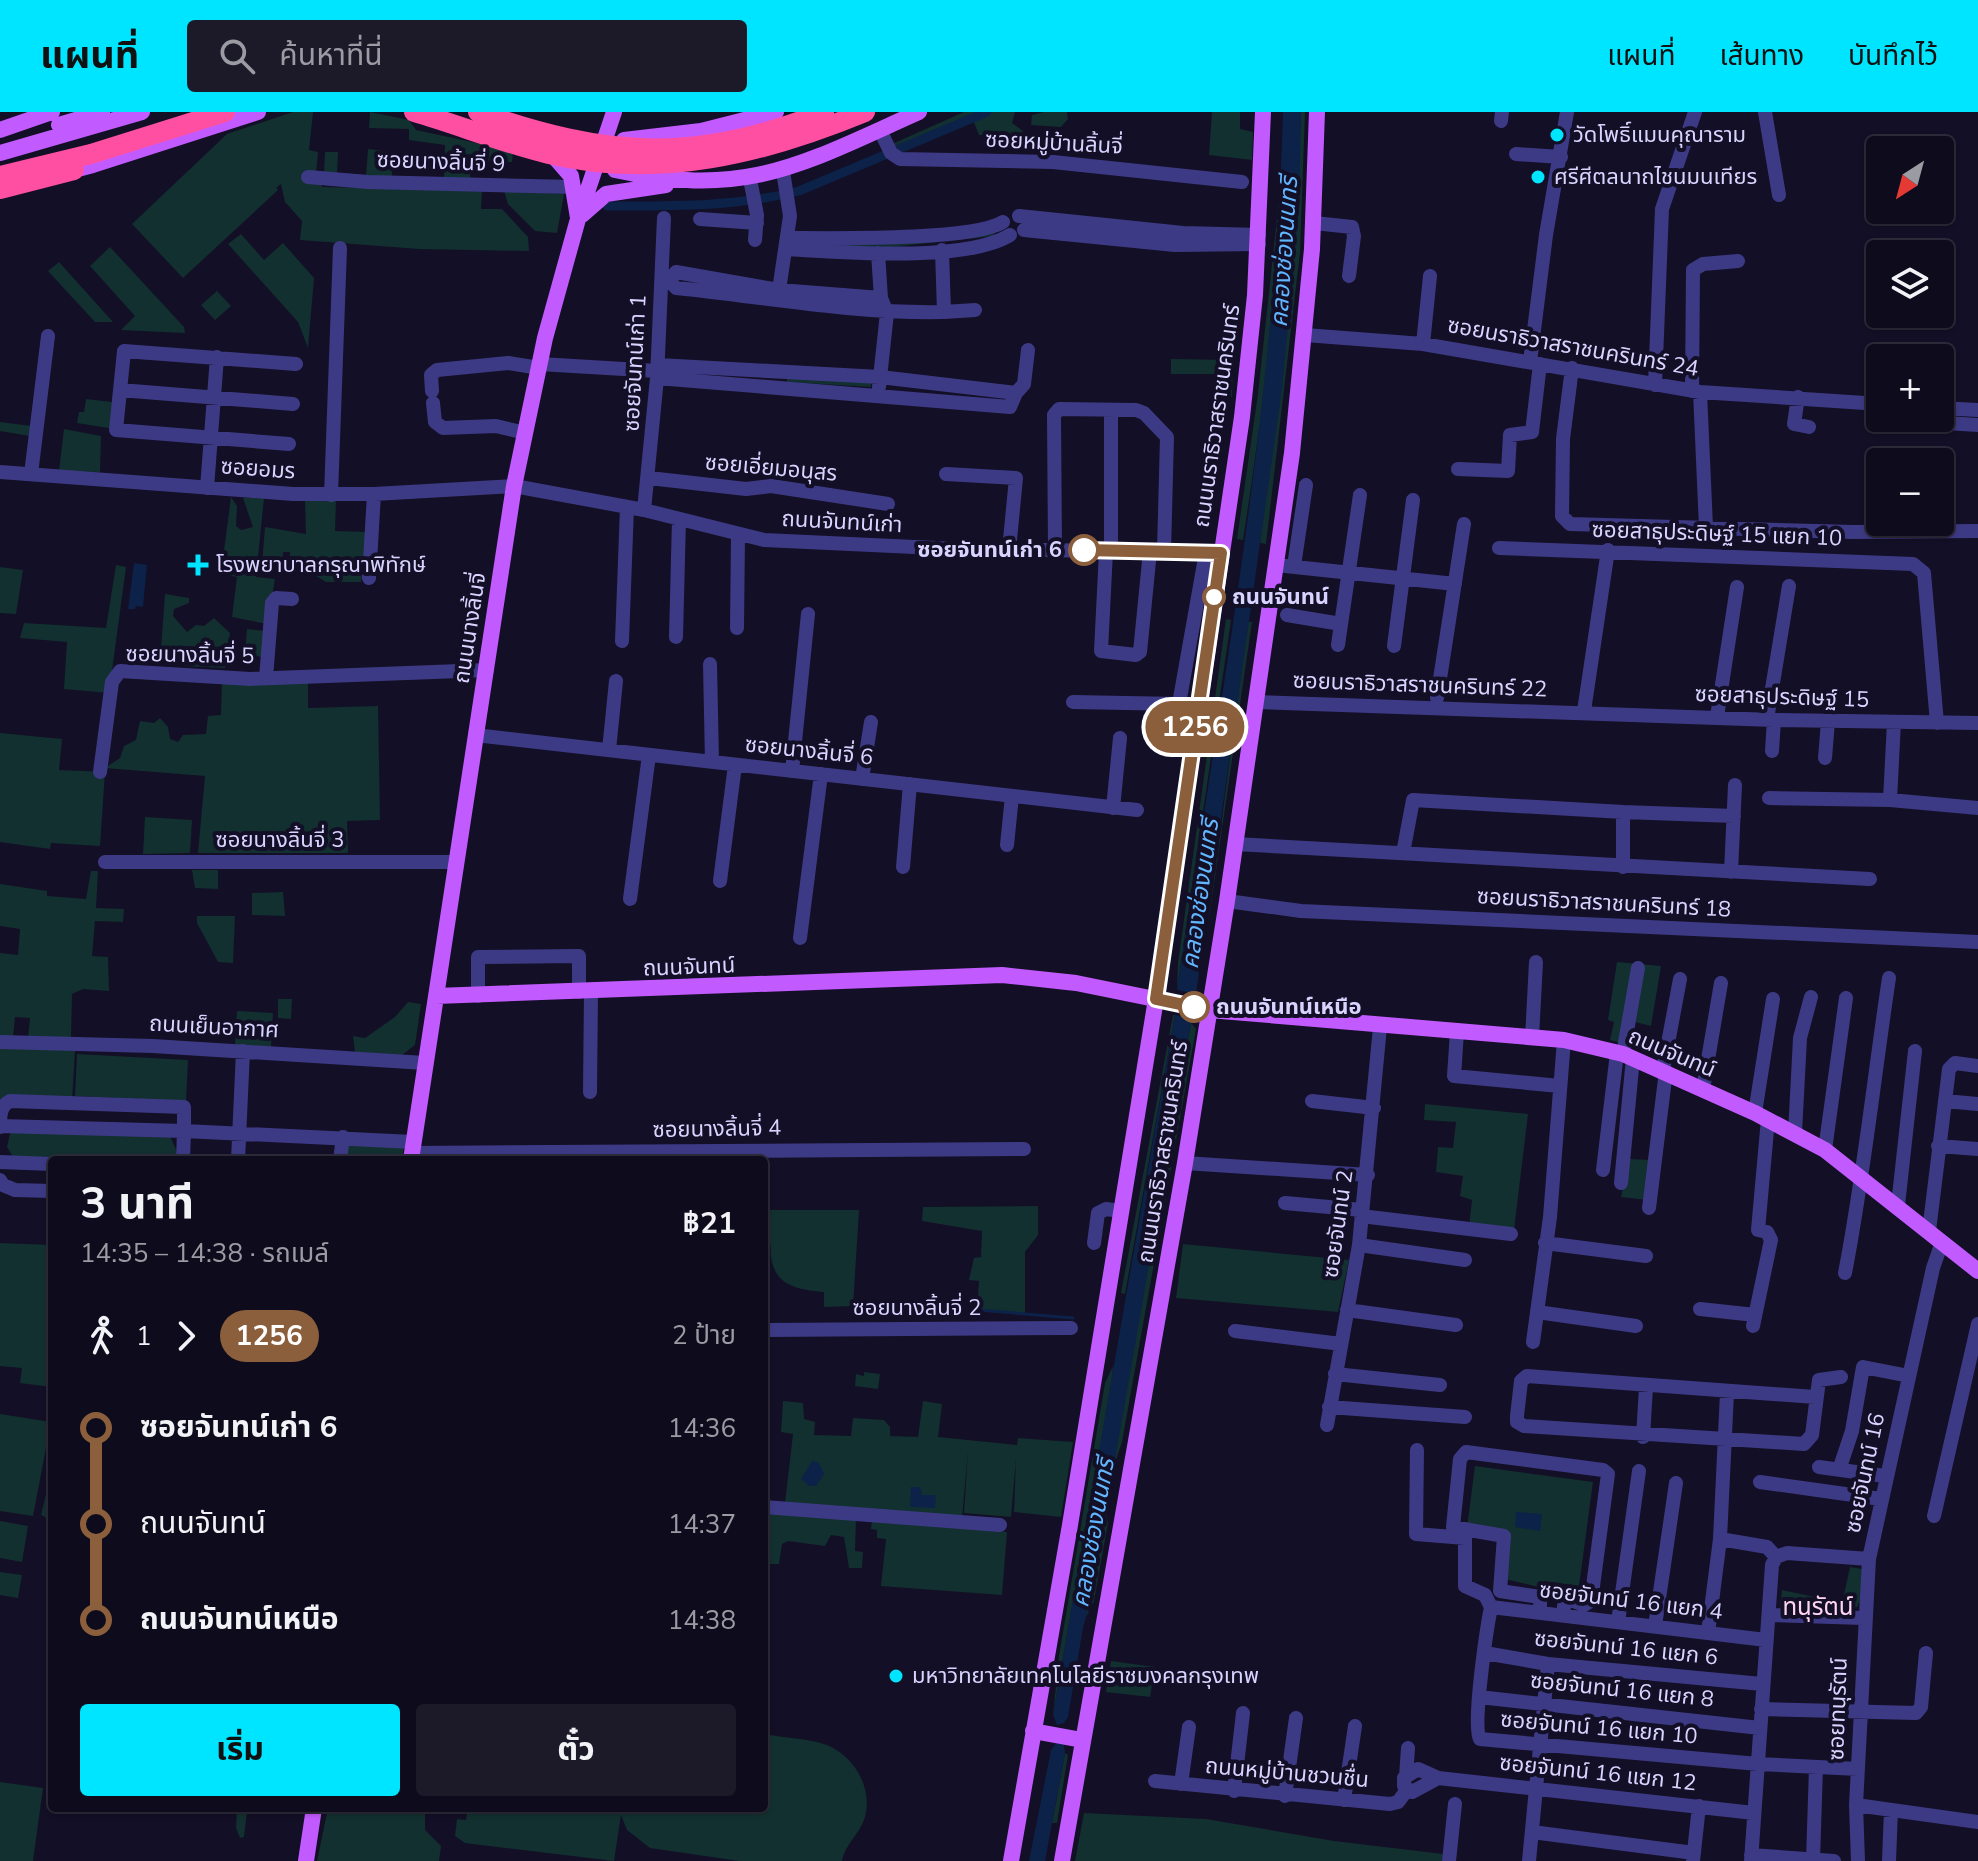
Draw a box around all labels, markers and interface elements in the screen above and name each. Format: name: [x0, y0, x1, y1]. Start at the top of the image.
search box: [187, 20, 747, 92]
text: แผนที่: [40, 30, 139, 81]
icon: search: [215, 34, 259, 78]
text: ค้นหาที่นี่: [279, 35, 383, 76]
text: แผนที่: [1607, 37, 1675, 75]
text: เส้นทาง: [1719, 37, 1804, 75]
text: บันทึกไว้: [1848, 37, 1938, 75]
place label: วัดโพธิ์แมนคุณาราม: [1573, 120, 1746, 150]
street label: ซอยหมู่บ้านลิ้นจี่: [984, 123, 1124, 162]
marker: วัดโพธิ์แมนคุณาราม: [1548, 126, 1566, 144]
north arrow: [1866, 136, 1954, 224]
map controls: [1866, 136, 1954, 536]
street label: ซอยนางลิ้นจี่ 9: [376, 144, 506, 179]
place label: ศรีศีตลนาถไชนมนเทียร: [1554, 162, 1757, 192]
marker: ศรีศีตลนาถไชนมนเทียร: [1529, 168, 1547, 186]
water label: คลองช่องนนทรี: [1263, 172, 1306, 328]
button: layers: [1866, 240, 1954, 328]
street label: ซอยจันทน์เก่า 1: [616, 294, 654, 432]
street label: ถนนนราธิวาสราชนครินทร์: [1187, 302, 1248, 529]
street label: ซอยนราธิวาสราชนครินทร์ 24: [1445, 310, 1701, 384]
button: +: [1866, 344, 1954, 432]
street label: ซอยเอี่ยมอนุสร: [704, 446, 839, 489]
button: −: [1866, 448, 1954, 536]
street label: ซอยอมร: [220, 451, 296, 487]
street label: ถนนจันทน์เก่า: [781, 504, 903, 540]
street label: ซอยสาธุประดิษฐ์ 15 แยก 10: [1591, 515, 1843, 553]
place label: ซอยจันทน์เก่า 6: [917, 535, 1062, 565]
marker: ซอยจันทน์เก่า 6: [1069, 535, 1099, 565]
place label: โรงพยาบาลกรุณาพิทักษ์: [216, 550, 426, 580]
marker: โรงพยาบาลกรุณาพิทักษ์: [187, 554, 209, 576]
street label: ถนนนางลิ้นจี่: [445, 570, 494, 686]
place label: ถนนจันทน์: [1232, 582, 1329, 612]
marker: ถนนจันทน์: [1203, 586, 1225, 608]
street label: ซอยนางลิ้นจี่ 5: [125, 638, 255, 671]
street label: ซอยนราธิวาสราชนครินทร์ 22: [1292, 666, 1548, 704]
street label: ซอยสาธุประดิษฐ์ 15: [1694, 679, 1870, 715]
line badge: 1256: [1139, 701, 1251, 753]
text: 1256: [1161, 708, 1229, 746]
street label: ซอยนางลิ้นจี่ 6: [743, 728, 875, 773]
water label: คลองช่องนนทรี: [1174, 813, 1227, 971]
street label: ซอยนางลิ้นจี่ 3: [216, 824, 344, 855]
street label: ซอยนราธิวาสราชนครินทร์ 18: [1476, 881, 1732, 925]
street label: ถนนจันทน์: [642, 950, 736, 984]
marker: ถนนจันทน์เหนือ: [1179, 992, 1209, 1022]
place label: ถนนจันทน์เหนือ: [1216, 992, 1362, 1022]
street label: ถนนเย็นอากาศ: [148, 1009, 280, 1045]
street label: ถนนจันทน์: [1624, 1021, 1720, 1085]
street label: ถนนนราธิวาสราชนครินทร์: [1131, 1038, 1196, 1265]
street label: ซอยนางลิ้นจี่ 4: [652, 1112, 782, 1145]
street label: ซอยจันทน์ 2: [1316, 1168, 1360, 1280]
text: 3 นาที: [80, 1174, 194, 1234]
text: ฿21: [683, 1203, 736, 1244]
text: 14:35 – 14:38 · รถเมล์: [80, 1236, 329, 1271]
street label: ซอยนางลิ้นจี่ 2: [853, 1292, 981, 1323]
icon: walk: [80, 1314, 124, 1358]
icon: forward: [164, 1314, 208, 1358]
text: 1256: [236, 1317, 303, 1355]
text: 2 ป้าย: [672, 1318, 736, 1353]
text: 1: [136, 1319, 152, 1354]
text: ซอยจันทน์เก่า 6: [140, 1407, 338, 1448]
street label: ซอยจันทน์ 16: [1838, 1410, 1892, 1536]
text: 14:36: [668, 1411, 736, 1446]
water label: คลองช่องนนทรี: [1064, 1452, 1123, 1610]
text: ถนนจันทน์: [140, 1503, 266, 1544]
text: 14:37: [668, 1507, 736, 1542]
street label: ซอยจันทน์ 16 แยก 4: [1538, 1575, 1724, 1627]
district label: ทนุรัตน์: [1782, 1591, 1854, 1623]
text: ถนนจันทน์เหนือ: [140, 1599, 338, 1640]
text: 14:38: [668, 1603, 736, 1638]
street label: ซอยจันทน์ 16 แยก 6: [1533, 1623, 1719, 1673]
street label: ซอยทนุรัตน์: [1821, 1657, 1855, 1761]
place label: มหาวิทยาลัยเทคโนโลยีราชมงคลกรุงเทพ: [912, 1661, 1259, 1691]
street label: ซอยจันทน์ 16 แยก 8: [1529, 1665, 1715, 1715]
marker: มหาวิทยาลัยเทคโนโลยีราชมงคลกรุงเทพ: [887, 1667, 905, 1685]
button: เริ่ม: [80, 1704, 400, 1796]
button: ตั๋ว: [416, 1704, 736, 1796]
street label: ซอยจันทน์ 16 แยก 10: [1499, 1704, 1699, 1752]
street label: ซอยจันทน์ 16 แยก 12: [1498, 1748, 1698, 1798]
street label: ถนนหมู่บ้านชวนชื่น: [1204, 1750, 1370, 1795]

